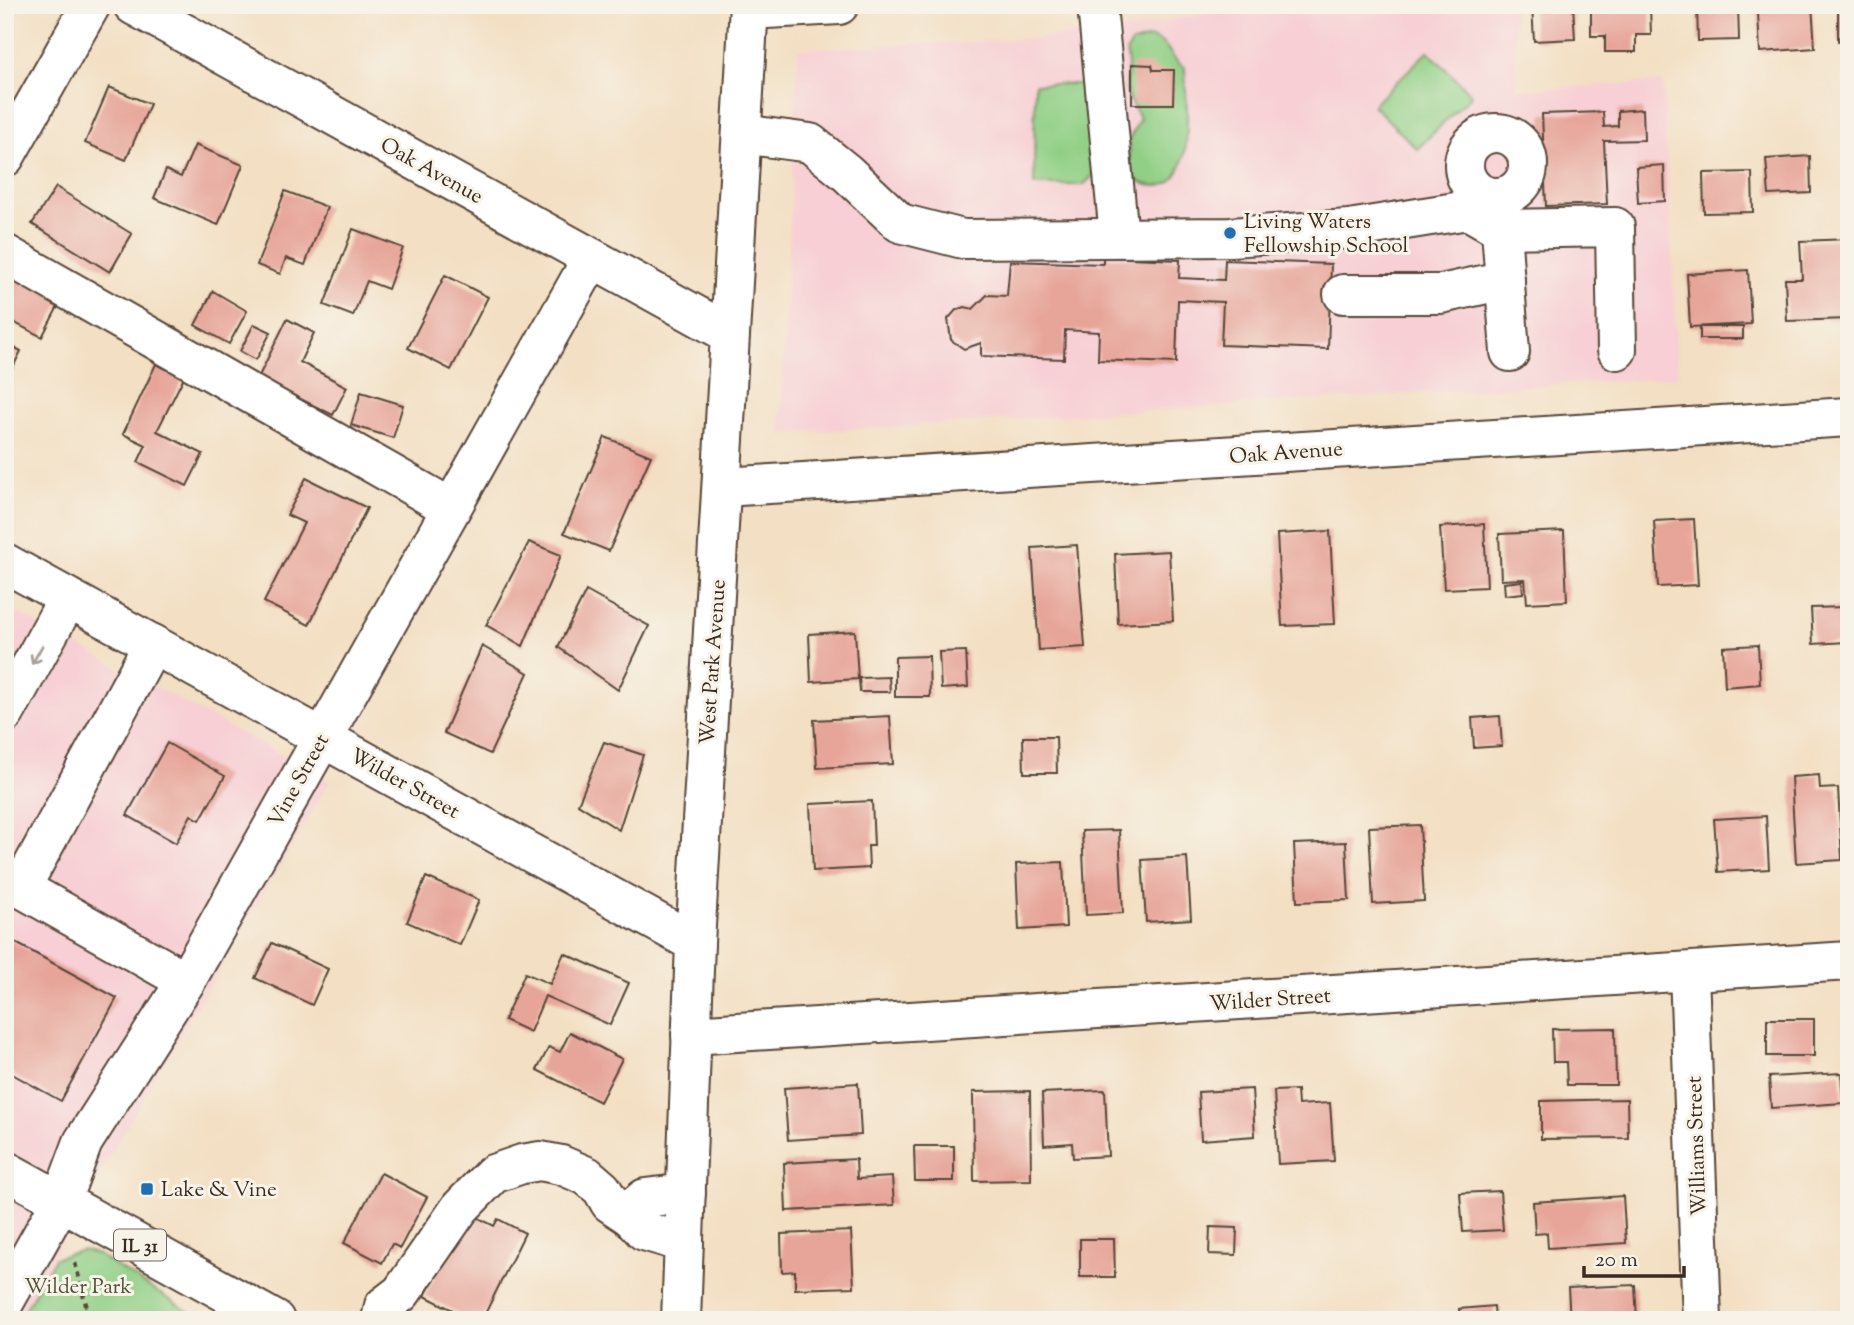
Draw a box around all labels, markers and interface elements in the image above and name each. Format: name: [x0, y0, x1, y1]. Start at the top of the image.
street label: Oak Avenue: [374, 131, 488, 212]
place label: Living Waters Fellowship School: [1244, 208, 1409, 262]
marker: Living Waters Fellowship School: [1222, 225, 1238, 241]
street label: Oak Avenue: [1228, 435, 1344, 473]
street label: West Park Avenue: [693, 578, 735, 746]
one-way arrow: [30, 645, 44, 665]
street label: Vine Street: [262, 729, 338, 833]
street label: Wilder Street: [344, 742, 465, 827]
street label: Wilder Street: [1208, 982, 1332, 1020]
street label: Williams Street: [1681, 1076, 1715, 1216]
place label: Lake & Vine: [161, 1176, 277, 1206]
marker: Lake & Vine: [139, 1181, 155, 1197]
road number: IL 31: [114, 1230, 166, 1260]
scale bar: [1584, 1234, 1684, 1278]
text: 20 m: [1595, 1246, 1638, 1276]
park label: Wilder Park: [24, 1273, 132, 1303]

